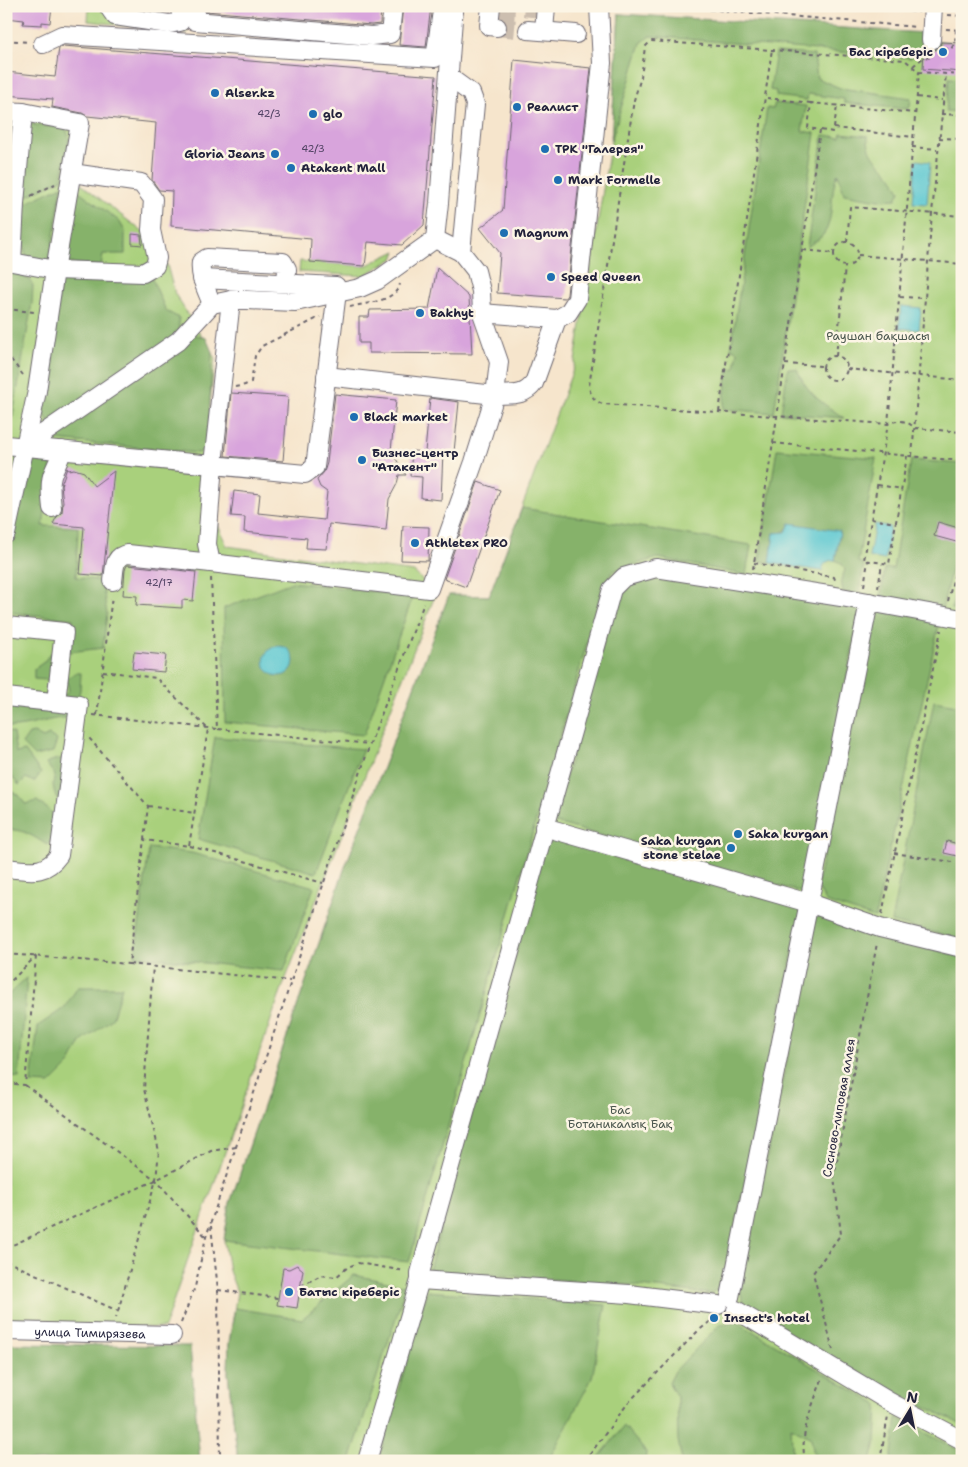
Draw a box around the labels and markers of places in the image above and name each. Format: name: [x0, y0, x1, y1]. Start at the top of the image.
place label: Бас кіреберіс: [849, 44, 933, 60]
marker: Бас кіреберіс: [937, 46, 949, 58]
place label: Alser.kz: [225, 85, 275, 101]
marker: Alser.kz: [209, 87, 221, 99]
place label: Реалист: [527, 99, 579, 115]
marker: Реалист: [511, 101, 523, 113]
place label: glo: [323, 106, 343, 122]
marker: glo: [307, 108, 319, 120]
place label: ТРК "Галерея": [555, 141, 643, 157]
marker: ТРК "Галерея": [539, 143, 551, 155]
place label: Gloria Jeans: [184, 146, 265, 162]
marker: Gloria Jeans: [269, 148, 281, 160]
place label: Atakent Mall: [301, 160, 385, 176]
marker: Atakent Mall: [285, 162, 297, 174]
place label: Mark Formelle: [568, 172, 661, 188]
marker: Mark Formelle: [552, 174, 564, 186]
place label: Magnum: [514, 225, 569, 241]
marker: Magnum: [498, 227, 510, 239]
place label: Speed Queen: [561, 269, 641, 285]
marker: Speed Queen: [545, 271, 557, 283]
place label: Bakhyt: [430, 305, 474, 321]
marker: Bakhyt: [414, 307, 426, 319]
place label: Black market: [364, 409, 448, 425]
marker: Black market: [348, 411, 360, 423]
place label: Бизнес-центр "Атакент": [372, 445, 458, 475]
marker: Бизнес-центр "Атакент": [356, 454, 368, 466]
place label: Athletex PRO: [425, 535, 508, 551]
marker: Athletex PRO: [409, 537, 421, 549]
place label: Saka kurgan: [748, 826, 828, 842]
marker: Saka kurgan: [732, 828, 744, 840]
place label: Saka kurgan stone stelae: [641, 833, 721, 863]
marker: Saka kurgan stone stelae: [725, 842, 737, 854]
place label: Батыс кіреберіс: [299, 1284, 400, 1300]
marker: Батыс кіреберіс: [283, 1286, 295, 1298]
place label: Insect's hotel: [724, 1310, 810, 1326]
marker: Insect's hotel: [708, 1312, 720, 1324]

